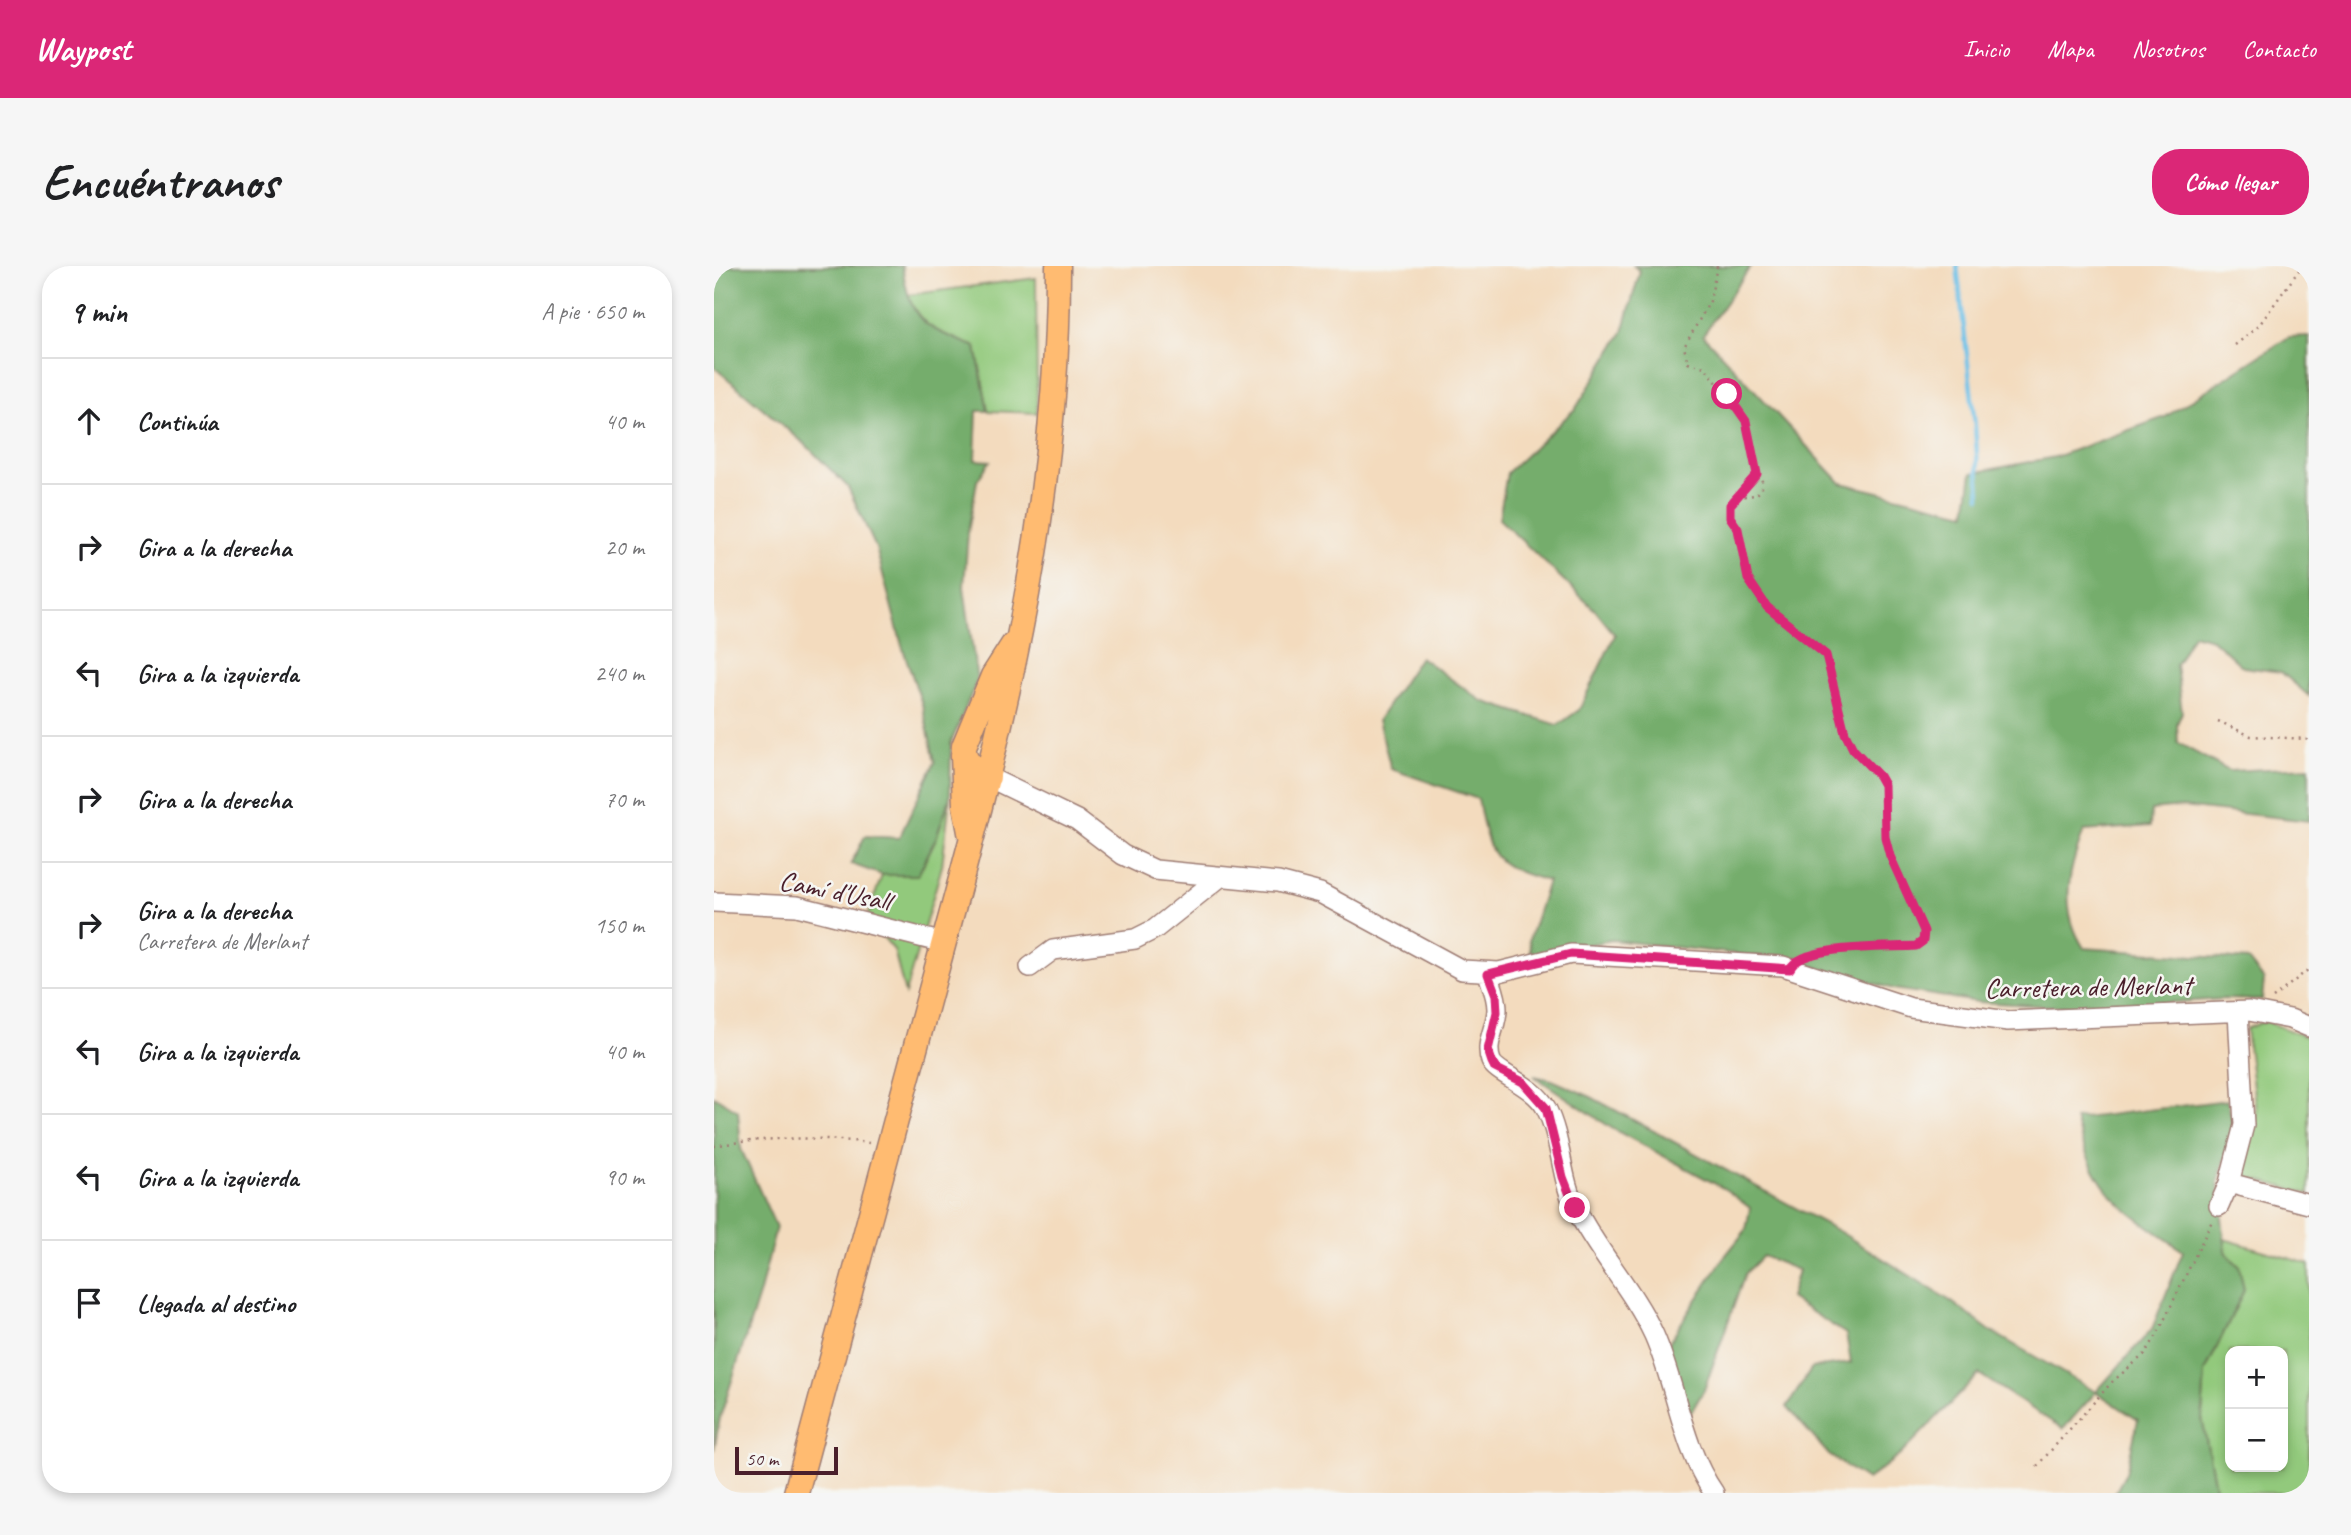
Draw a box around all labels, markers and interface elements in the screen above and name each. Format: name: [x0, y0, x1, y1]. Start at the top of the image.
text: Waypost: [35, 28, 131, 70]
text: Inicio: [1963, 34, 2009, 64]
text: Mapa: [2047, 34, 2094, 64]
text: Nosotros: [2132, 34, 2204, 64]
text: Contacto: [2242, 34, 2316, 64]
button: Cómo llegar: [2152, 149, 2309, 215]
text: Encuéntranos: [42, 151, 278, 213]
text: 9 min: [70, 293, 127, 331]
text: A pie · 650 m: [541, 297, 644, 326]
route start: [1711, 378, 1742, 409]
icon: ahead: [70, 402, 108, 440]
text: Continúa: [137, 405, 218, 438]
text: 40 m: [605, 407, 644, 436]
icon: right: [70, 528, 108, 566]
text: Gira a la derecha: [137, 531, 291, 564]
text: 20 m: [605, 533, 644, 562]
icon: left: [70, 654, 108, 692]
text: Gira a la izquierda: [137, 657, 298, 690]
text: 240 m: [595, 659, 644, 688]
icon: right: [70, 780, 108, 818]
text: Gira a la derecha: [137, 783, 291, 816]
text: 70 m: [605, 785, 644, 814]
street label: Camí d'Usall: [776, 863, 899, 919]
text: Gira a la derecha: [137, 894, 291, 927]
icon: right: [70, 906, 108, 944]
text: 150 m: [595, 911, 644, 940]
text: Carretera de Merlant: [137, 927, 307, 956]
street label: Carretera de Merlant: [1984, 967, 2196, 1006]
icon: left: [70, 1032, 108, 1070]
text: Gira a la izquierda: [137, 1035, 298, 1068]
text: 40 m: [605, 1037, 644, 1066]
icon: left: [70, 1158, 108, 1196]
text: Gira a la izquierda: [137, 1161, 298, 1194]
text: 90 m: [605, 1163, 644, 1192]
route end: [1559, 1192, 1590, 1223]
icon: arrive: [70, 1284, 108, 1322]
text: Llegada al destino: [137, 1287, 295, 1320]
map controls: [2225, 1346, 2288, 1472]
button: +: [2225, 1346, 2288, 1409]
button: −: [2225, 1409, 2288, 1472]
scale bar: [735, 1444, 838, 1476]
text: 50 m: [746, 1447, 778, 1471]

